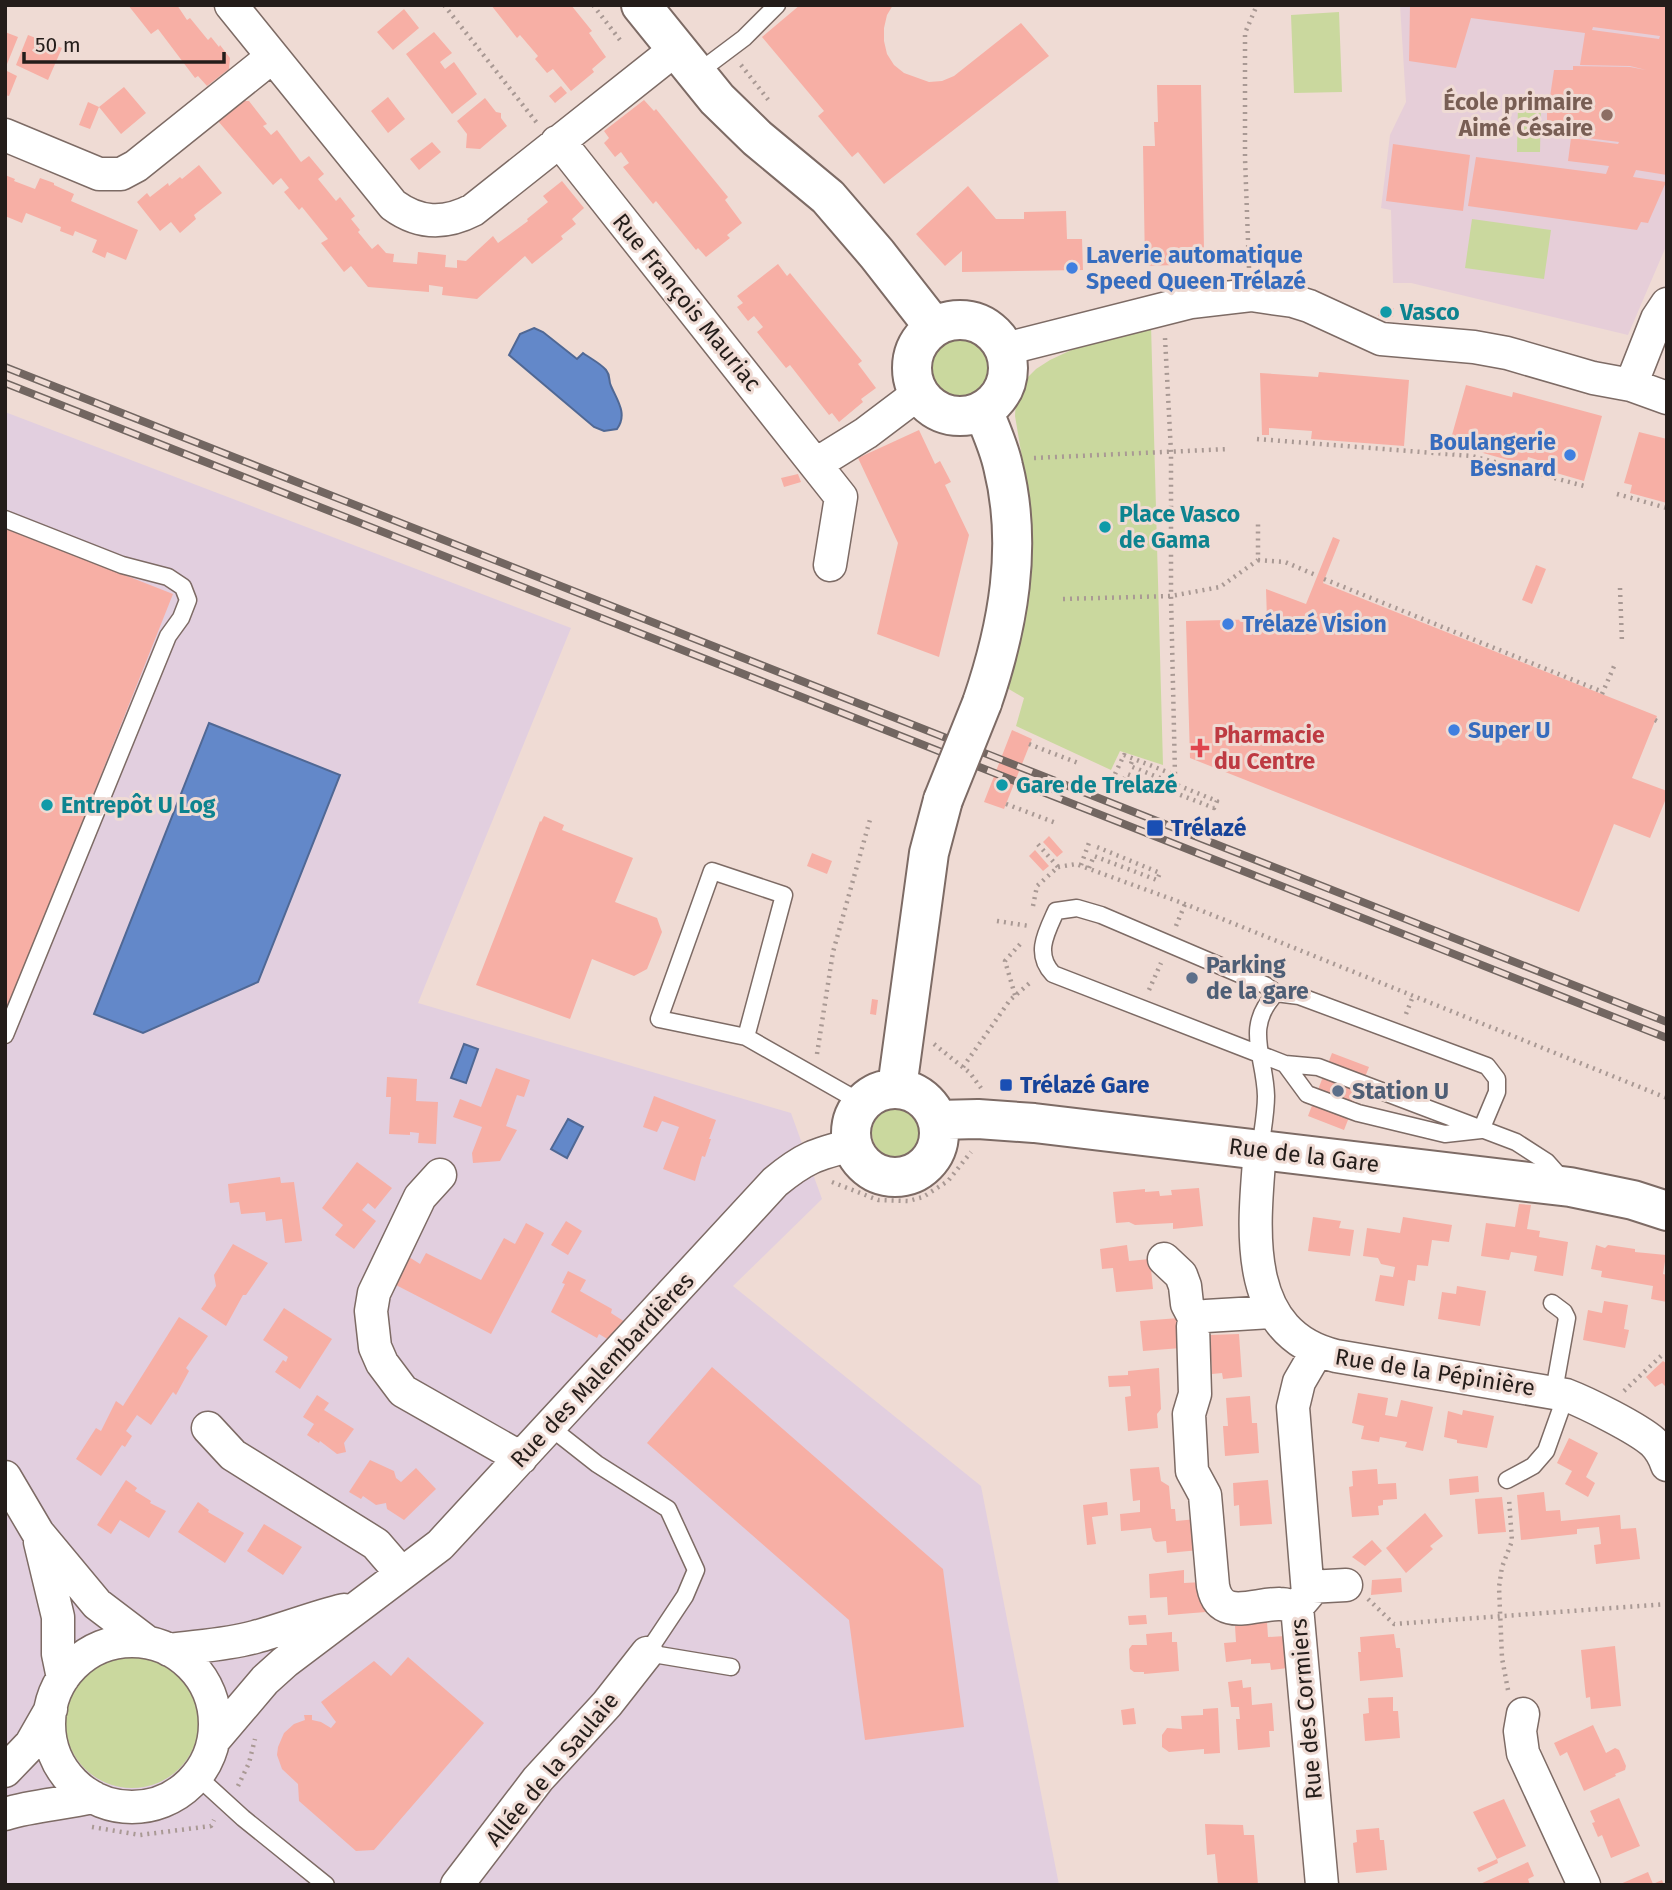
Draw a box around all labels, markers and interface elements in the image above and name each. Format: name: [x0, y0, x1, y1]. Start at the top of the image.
scale bar: [24, 21, 224, 65]
text: 50 m: [35, 32, 81, 58]
place label: École primaire Aimé Césaire: [1443, 87, 1593, 142]
marker: École primaire Aimé Césaire: [1599, 107, 1615, 123]
street label: Rue François Mauriac: [607, 208, 767, 396]
place label: Laverie automatique Speed Queen Trélazé: [1086, 241, 1306, 295]
marker: Laverie automatique Speed Queen Trélazé: [1064, 260, 1080, 276]
place label: Vasco: [1399, 298, 1460, 326]
marker: Vasco: [1378, 304, 1394, 320]
place label: Boulangerie Besnard: [1429, 428, 1556, 482]
marker: Boulangerie Besnard: [1562, 447, 1578, 463]
place label: Place Vasco de Gama: [1119, 500, 1240, 554]
marker: Place Vasco de Gama: [1097, 519, 1113, 535]
place label: Trélazé Vision: [1242, 610, 1387, 638]
marker: Trélazé Vision: [1220, 616, 1236, 632]
place label: Super U: [1468, 716, 1550, 744]
place label: Pharmacie du Centre: [1214, 721, 1325, 775]
marker: Super U: [1446, 722, 1462, 738]
marker: Pharmacie du Centre: [1192, 740, 1208, 756]
place label: Gare de Trelazé: [1016, 771, 1178, 799]
marker: Gare de Trelazé: [994, 777, 1010, 793]
place label: Entrepôt U Log: [61, 791, 216, 819]
marker: Entrepôt U Log: [39, 797, 55, 813]
place label: Trélazé: [1171, 814, 1247, 842]
marker: Trélazé: [1145, 818, 1165, 838]
place label: Parking de la gare: [1206, 951, 1309, 1005]
marker: Parking de la gare: [1184, 970, 1200, 986]
place label: Trélazé Gare: [1020, 1071, 1150, 1099]
marker: Trélazé Gare: [998, 1077, 1014, 1093]
place label: Station U: [1352, 1077, 1449, 1105]
marker: Station U: [1330, 1083, 1346, 1099]
street label: Rue de la Gare: [1227, 1132, 1381, 1178]
street label: Rue des Malembardières: [504, 1267, 700, 1473]
street label: Rue de la Pépinière: [1333, 1342, 1537, 1402]
street label: Rue des Cormiers: [1284, 1617, 1328, 1801]
street label: Allée de la Saulaie: [480, 1686, 624, 1852]

